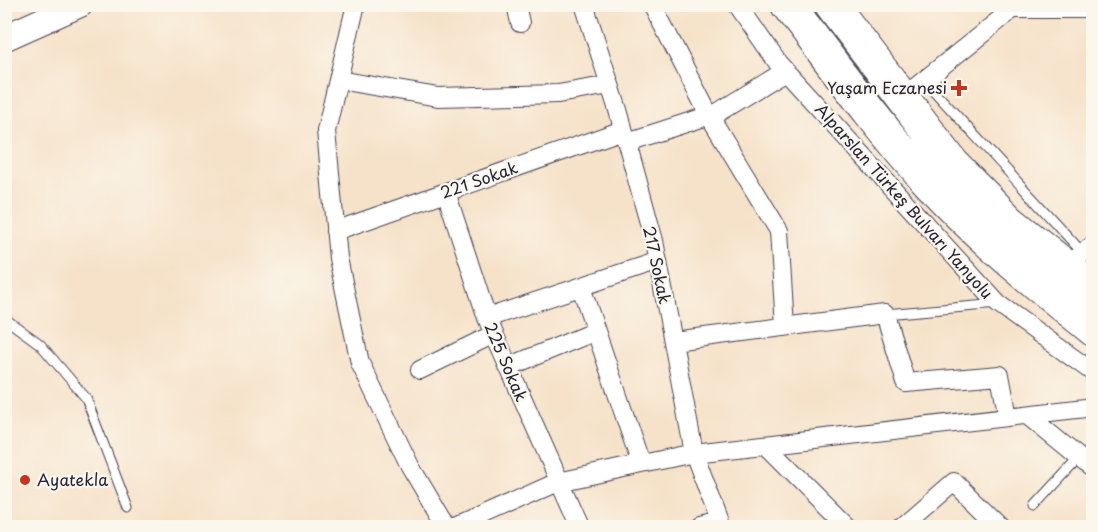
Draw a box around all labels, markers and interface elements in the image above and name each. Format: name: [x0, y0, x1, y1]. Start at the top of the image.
place label: Yaşam Eczanesi: [827, 75, 947, 99]
marker: Yaşam Eczanesi: [952, 81, 966, 95]
street label: Alparslan Türkeş Bulvarı Yanyolu: [810, 97, 999, 303]
street label: 221 Sokak: [437, 155, 521, 203]
street label: 217 Sokak: [638, 224, 678, 306]
street label: 225 Sokak: [479, 318, 534, 405]
place label: Ayatekla: [37, 467, 108, 491]
marker: Ayatekla: [18, 473, 32, 487]

